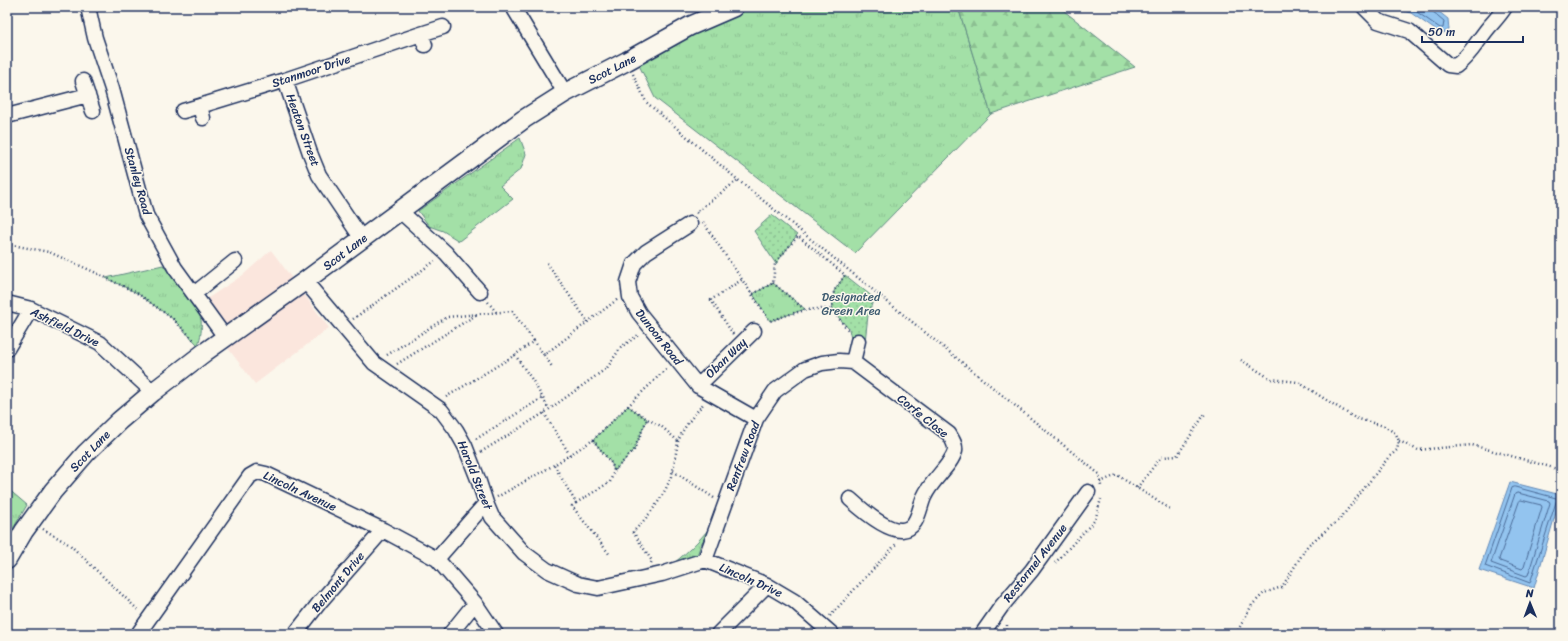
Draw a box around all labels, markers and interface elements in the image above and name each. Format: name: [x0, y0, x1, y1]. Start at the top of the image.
scale bar: [1422, 18, 1523, 44]
text: 50 m: [1428, 21, 1455, 43]
street label: Scot Lane: [584, 47, 640, 91]
street label: Stanmoor Drive: [269, 48, 353, 94]
street label: Heaton Street: [280, 90, 326, 170]
street label: Stanley Road: [118, 144, 158, 218]
street label: Scot Lane: [318, 227, 372, 276]
park label: Designated Green Area: [822, 286, 881, 322]
street label: Ashfield Drive: [26, 300, 103, 353]
street label: Dunoon Road: [630, 304, 689, 371]
street label: Oban Way: [700, 332, 753, 384]
street label: Corfe Close: [892, 388, 954, 444]
street label: Renfrew Road: [720, 417, 767, 494]
street label: Scot Lane: [64, 425, 116, 477]
street label: Harold Street: [451, 437, 499, 514]
street label: Lincoln Avenue: [260, 464, 340, 518]
street label: Restormel Avenue: [997, 519, 1073, 607]
street label: Belmont Drive: [306, 546, 370, 618]
street label: Lincoln Drive: [716, 556, 786, 604]
north arrow: [1510, 583, 1550, 623]
text: N: [1525, 584, 1534, 603]

